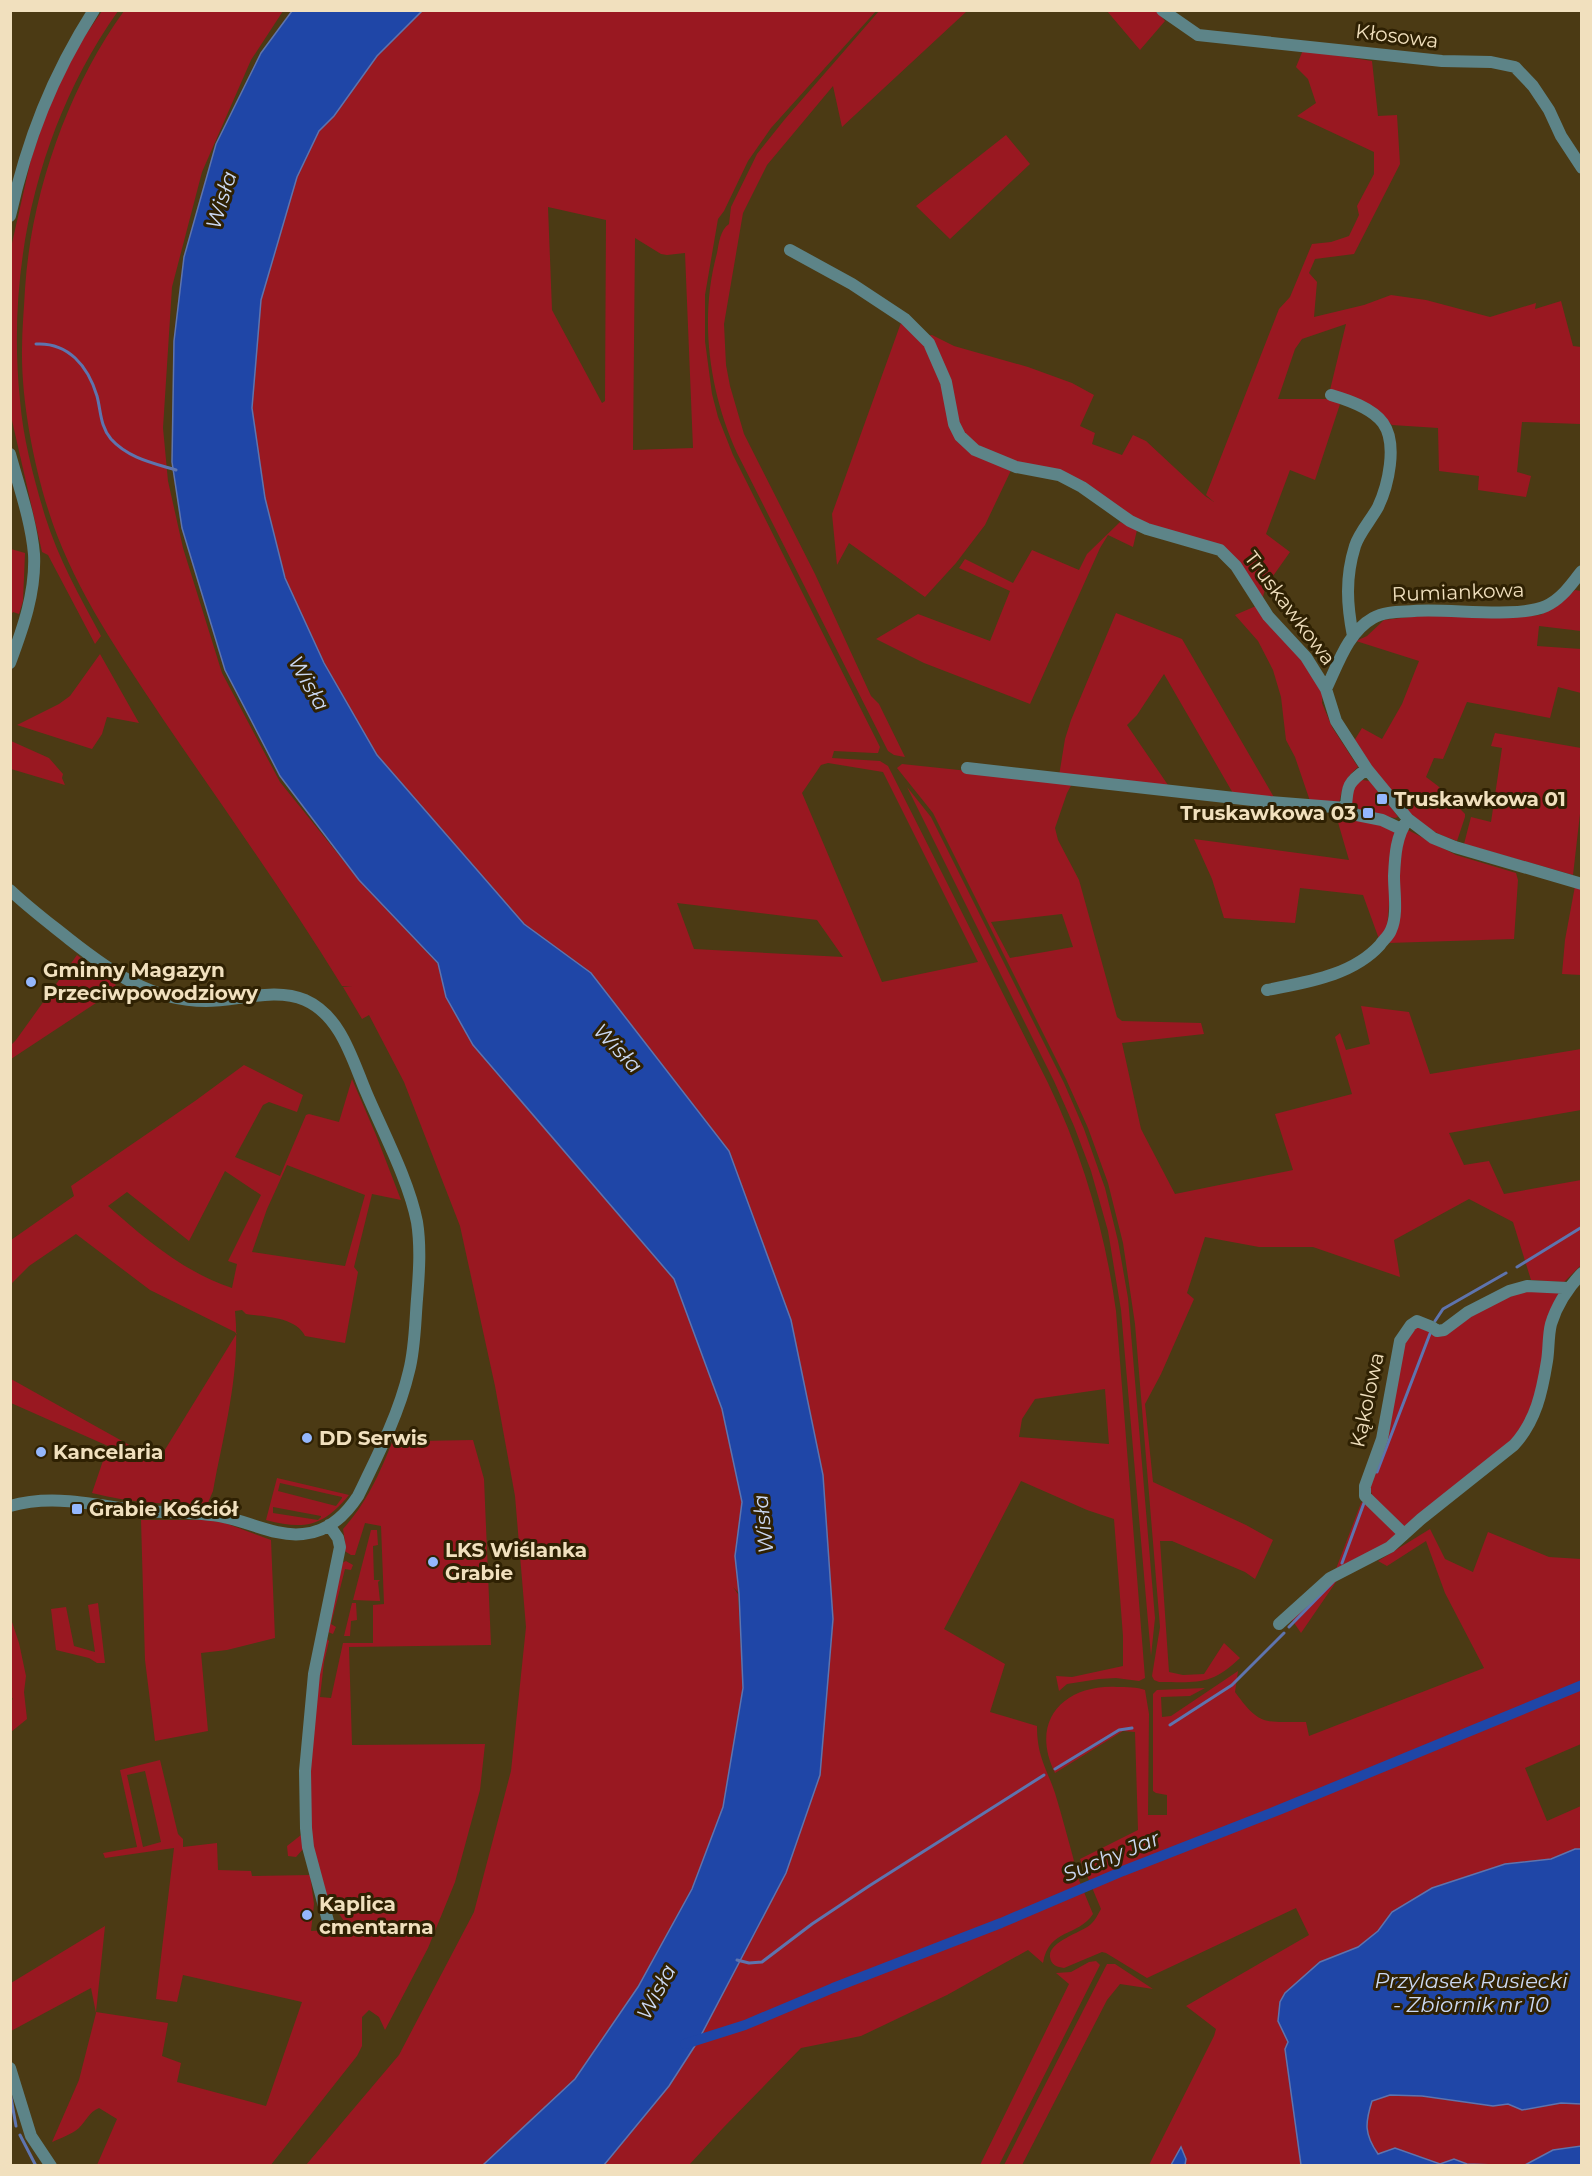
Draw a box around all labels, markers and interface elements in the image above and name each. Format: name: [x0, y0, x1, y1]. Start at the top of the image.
street label: Kłosowa: [1354, 19, 1440, 53]
water label: Wisła: [200, 168, 242, 232]
street label: Truskawkowa: [1239, 546, 1341, 670]
street label: Rumiankowa: [1391, 578, 1525, 606]
water label: Wisła: [283, 651, 335, 715]
place label: Truskawkowa 01: [1394, 787, 1566, 811]
marker: Truskawkowa 01: [1375, 792, 1389, 806]
place label: Truskawkowa 03: [1180, 801, 1356, 825]
marker: Truskawkowa 03: [1361, 806, 1375, 820]
place label: Gminny Magazyn Przeciwpowodziowy: [43, 958, 259, 1005]
marker: Gminny Magazyn Przeciwpowodziowy: [24, 975, 38, 989]
water label: Wisła: [589, 1018, 647, 1078]
street label: Kąkolowa: [1345, 1350, 1389, 1450]
place label: DD Serwis: [319, 1426, 428, 1450]
marker: DD Serwis: [300, 1431, 314, 1445]
place label: Kancelaria: [53, 1440, 163, 1464]
marker: Kancelaria: [34, 1445, 48, 1459]
water label: Wisła: [747, 1493, 779, 1555]
place label: Grabie Kościół: [89, 1497, 240, 1521]
marker: Grabie Kościół: [70, 1502, 84, 1516]
place label: LKS Wiślanka Grabie: [445, 1538, 587, 1585]
marker: LKS Wiślanka Grabie: [426, 1555, 440, 1569]
water label: Suchy Jar: [1059, 1825, 1164, 1887]
place label: Kaplica cmentarna: [319, 1892, 434, 1939]
marker: Kaplica cmentarna: [300, 1908, 314, 1922]
water label: Wisła: [631, 1960, 681, 2024]
water label: Przylasek Rusiecki - Zbiornik nr 10: [1374, 1968, 1568, 2017]

